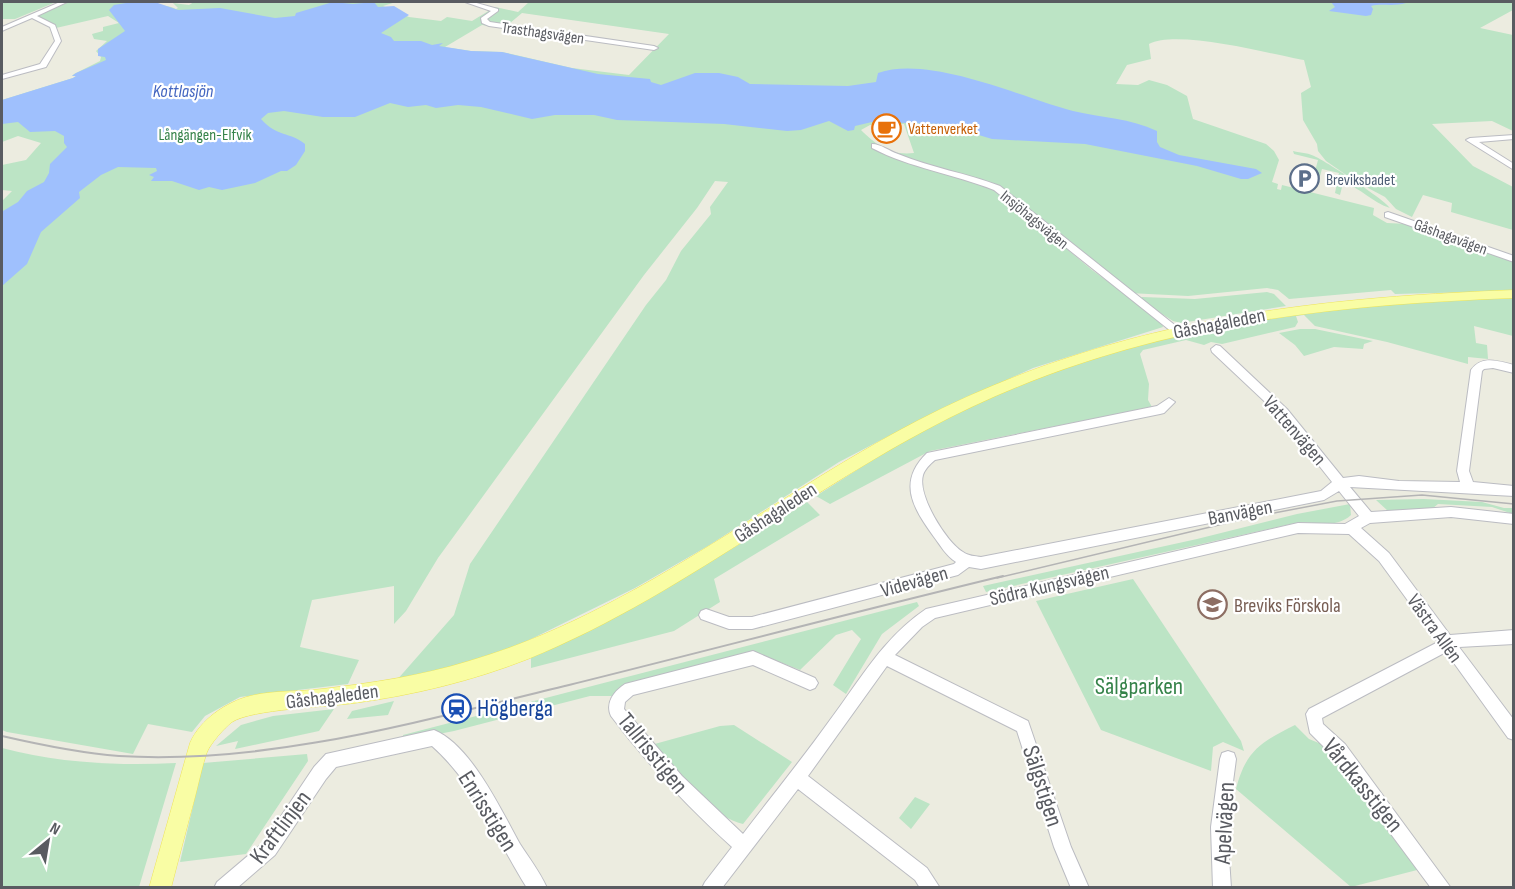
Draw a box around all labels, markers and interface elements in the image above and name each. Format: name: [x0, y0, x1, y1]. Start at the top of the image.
street label: Trasthagsvägen: [500, 18, 585, 49]
water label: Kottlasjön: [153, 81, 214, 102]
cafe icon: Vattenverket: [871, 112, 903, 144]
place label: Vattenverket: [908, 120, 978, 139]
park label: Långängen-Elfvik: [158, 126, 252, 145]
parking icon: Breviksbadet: [1289, 163, 1321, 195]
place label: Breviksbadet: [1326, 171, 1395, 190]
street label: Insjöhagsvägen: [996, 187, 1072, 253]
street label: Gåshagavägen: [1411, 215, 1490, 259]
street label: Gåshagaleden: [1171, 303, 1267, 345]
street label: Vattenvägen: [1258, 391, 1331, 470]
street label: Gåshagaleden: [730, 477, 821, 548]
street label: Banvägen: [1206, 495, 1274, 531]
street label: Videvägen: [878, 561, 951, 603]
street label: Södra Kungsvägen: [987, 561, 1111, 611]
school or university icon: Breviks Förskola: [1197, 589, 1229, 621]
street label: Västra Allén: [1401, 590, 1467, 667]
place label: Breviks Förskola: [1234, 594, 1341, 618]
park label: Sälgparken: [1095, 672, 1183, 701]
street label: Gåshagaleden: [284, 679, 380, 715]
station icon: Högberga: [440, 692, 472, 724]
place label: Högberga: [477, 694, 553, 723]
street label: Tallrisstigen: [611, 707, 694, 800]
street label: Vårdkasstigen: [1316, 733, 1409, 838]
street label: Sälgstigen: [1016, 742, 1069, 830]
street label: Enrisstigen: [452, 766, 524, 857]
street label: Apelvägen: [1208, 781, 1241, 866]
street label: Kraftlinjen: [243, 785, 317, 870]
north arrow: [18, 811, 78, 871]
text: N: [46, 819, 63, 840]

